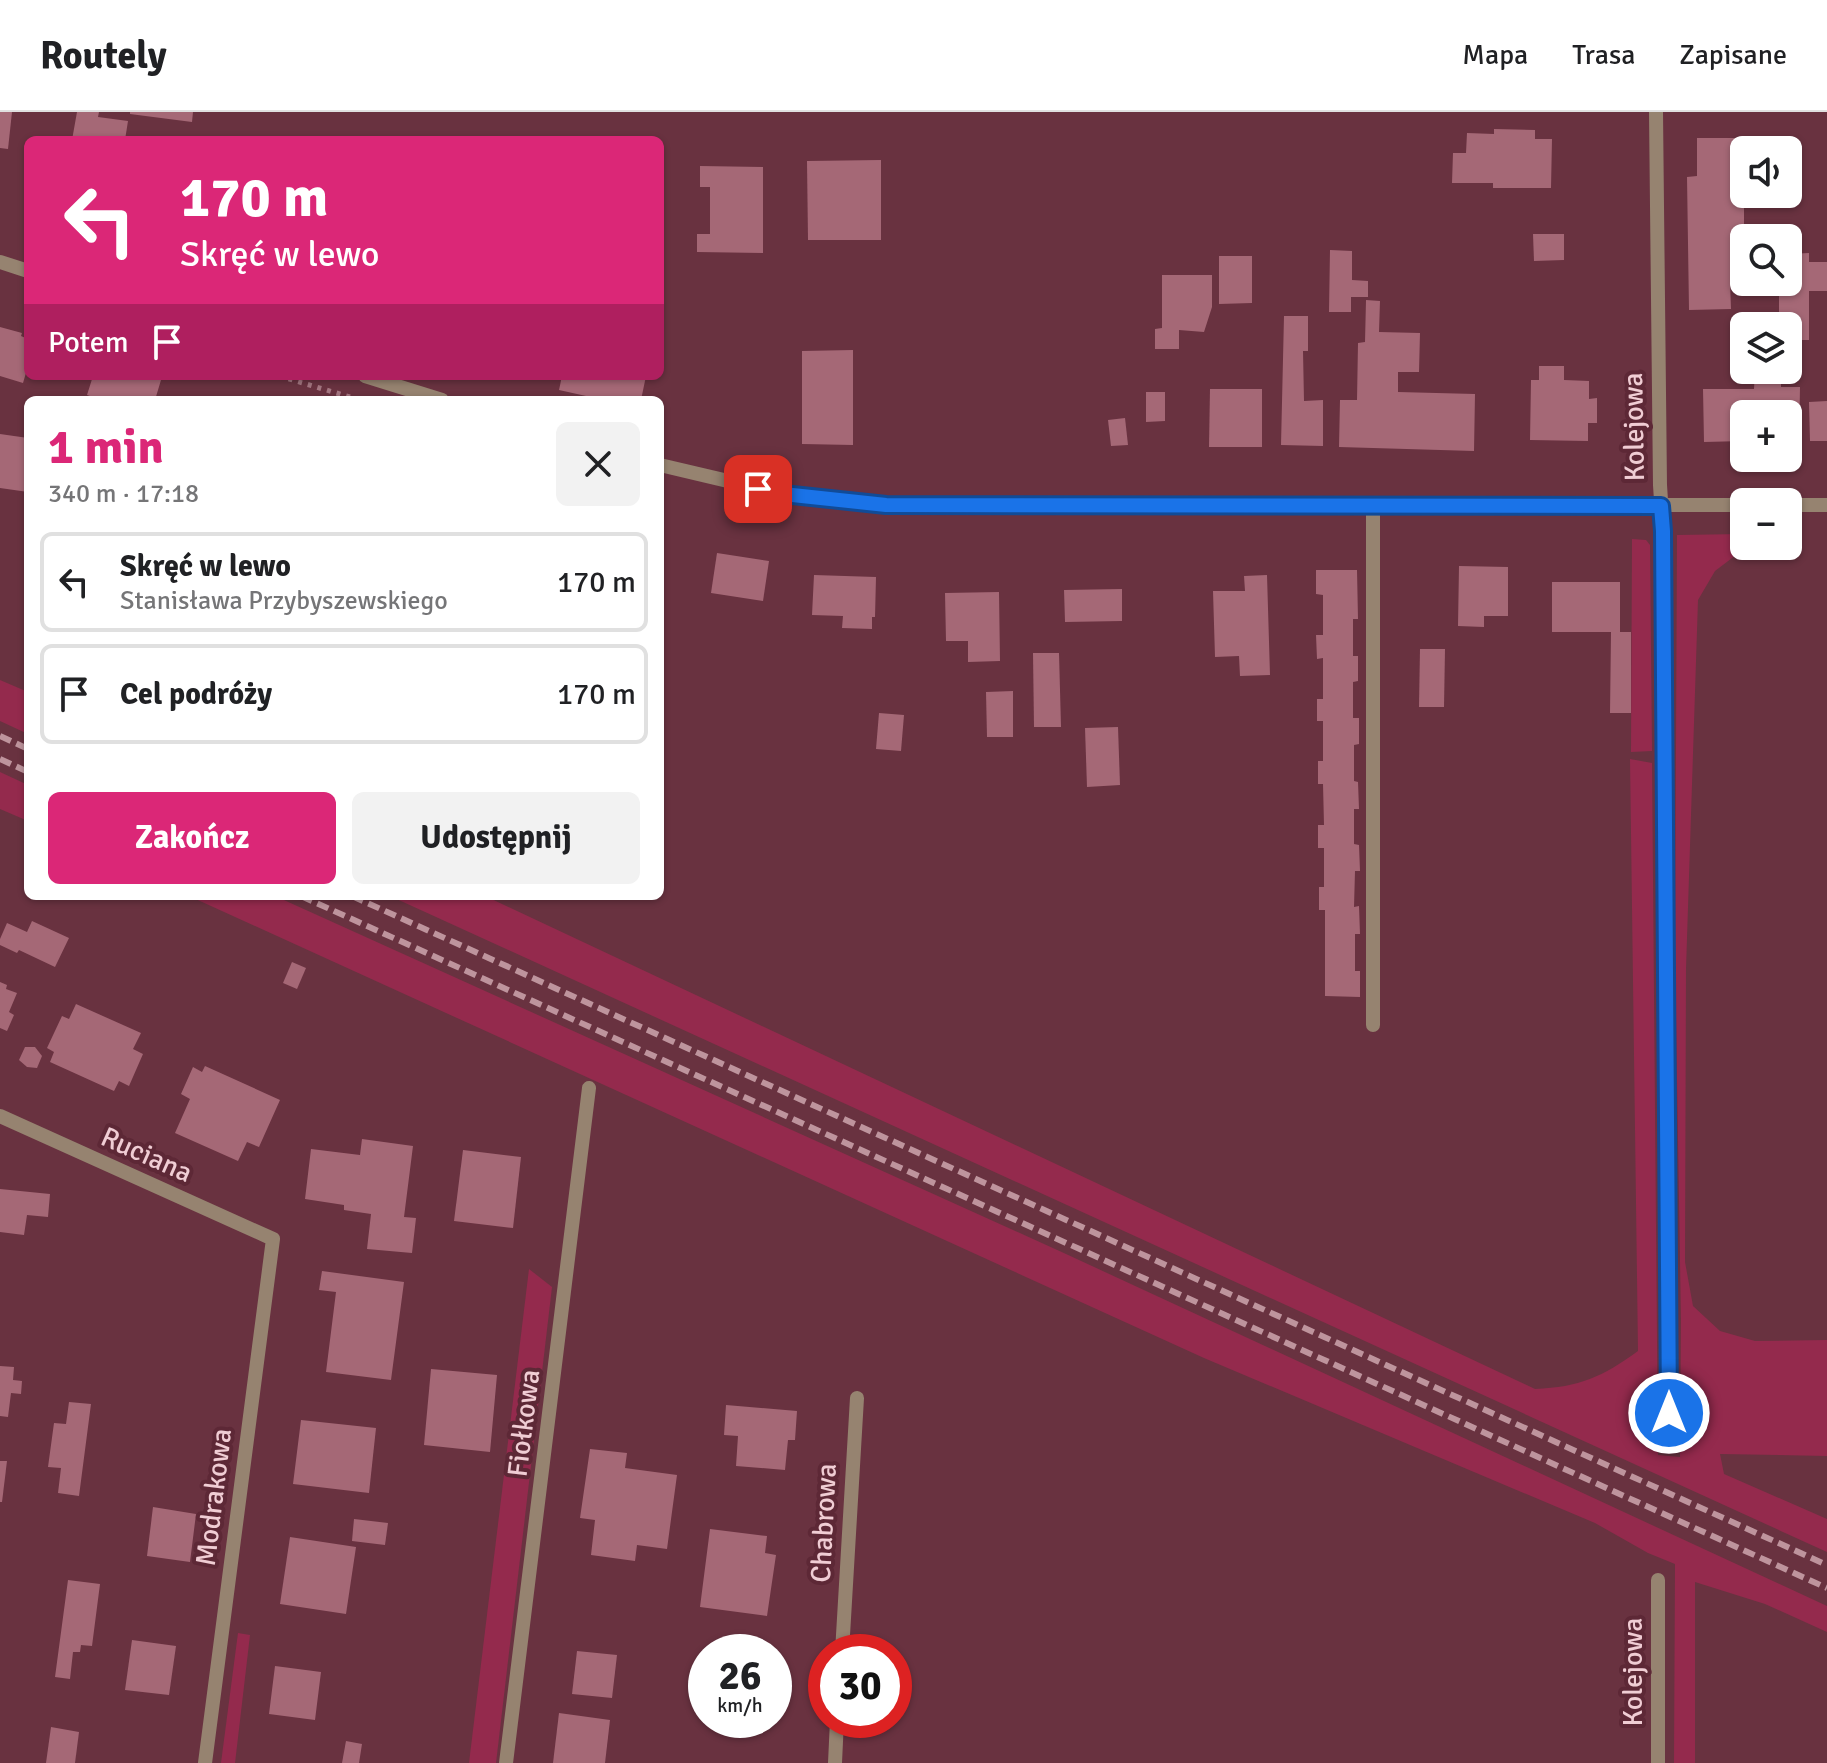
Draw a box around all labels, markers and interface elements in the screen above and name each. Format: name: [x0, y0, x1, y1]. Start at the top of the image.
text: Routely: [40, 32, 167, 79]
text: Mapa: [1462, 38, 1528, 72]
text: Trasa: [1572, 38, 1635, 72]
text: Zapisane: [1679, 38, 1787, 72]
map controls: [1730, 136, 1802, 560]
button: sound: [1730, 136, 1802, 208]
text: 170 m: [180, 163, 328, 232]
icon: left: [48, 168, 152, 272]
button: search: [1730, 224, 1802, 296]
text: Skręć w lewo: [180, 232, 380, 277]
button: layers: [1730, 312, 1802, 384]
icon: arrive: [145, 320, 189, 364]
text: Potem: [48, 324, 129, 361]
street label: Kolejowa: [1616, 372, 1652, 482]
button: +: [1730, 400, 1802, 472]
text: 1 min: [48, 418, 164, 477]
button: close: [556, 422, 640, 506]
pin: [724, 455, 792, 523]
icon: arrive: [736, 467, 780, 511]
text: 340 m · 17:18: [48, 478, 199, 510]
button: −: [1730, 488, 1802, 560]
text: Skręć w lewo: [120, 548, 291, 585]
icon: left: [52, 560, 96, 604]
text: 170 m: [557, 564, 636, 601]
text: Stanisława Przybyszewskiego: [120, 585, 448, 617]
icon: arrive: [52, 672, 96, 716]
text: Cel podróży: [120, 676, 272, 713]
text: 170 m: [557, 676, 636, 713]
button: Zakończ: [48, 792, 336, 884]
button: Udostępnij: [352, 792, 640, 884]
street label: Ruciana: [96, 1120, 197, 1190]
street label: Fiołkowa: [501, 1367, 547, 1479]
position arrow: [1627, 1371, 1711, 1455]
street label: Modrakowa: [189, 1426, 239, 1568]
street label: Chabrowa: [804, 1463, 844, 1584]
street label: Kolejowa: [1616, 1618, 1650, 1726]
speed limit sign: 30: [808, 1634, 912, 1738]
text: 26: [718, 1651, 762, 1701]
text: km/h: [717, 1693, 763, 1718]

